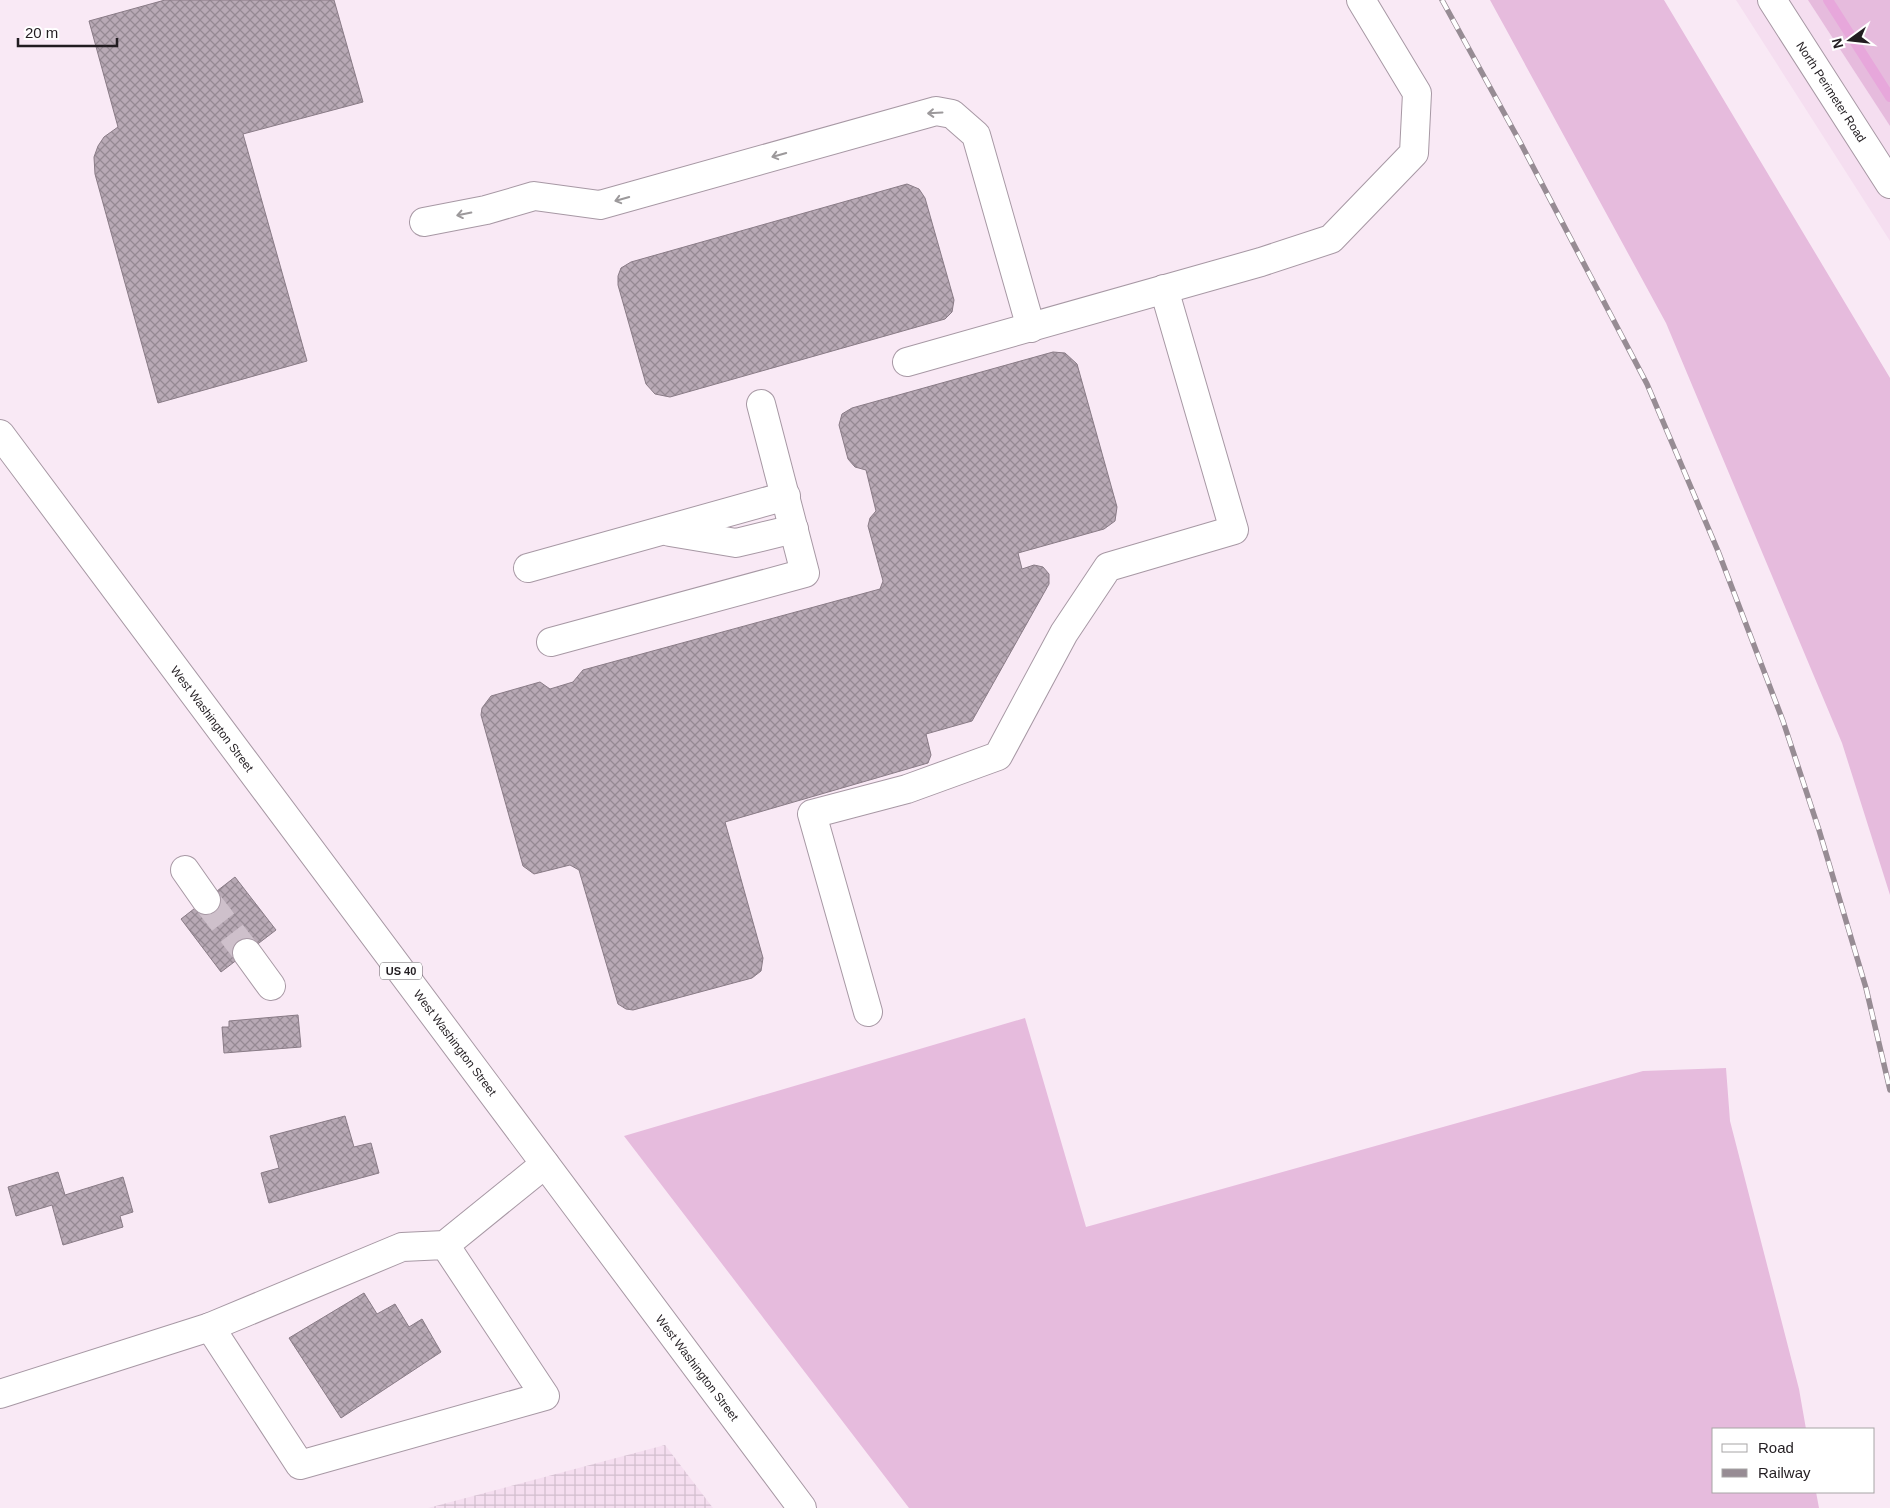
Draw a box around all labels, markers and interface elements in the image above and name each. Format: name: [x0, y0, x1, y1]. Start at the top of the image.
scale bar: [18, 15, 116, 47]
north arrow: [1825, 15, 1875, 65]
text: 20 m: [25, 24, 58, 41]
street label: North Perimeter Road: [1793, 39, 1869, 145]
one-way arrow: [928, 108, 944, 118]
one-way arrow: [771, 151, 787, 160]
one-way arrow: [615, 195, 631, 204]
one-way arrow: [456, 210, 472, 220]
street label: West Washington Street: [168, 663, 257, 775]
road number: US 40: [380, 962, 422, 979]
street label: West Washington Street: [411, 987, 500, 1099]
street label: West Washington Street: [653, 1312, 742, 1424]
legend: [1712, 1428, 1875, 1493]
text: Road: [1758, 1439, 1794, 1456]
text: Railway: [1758, 1464, 1811, 1481]

